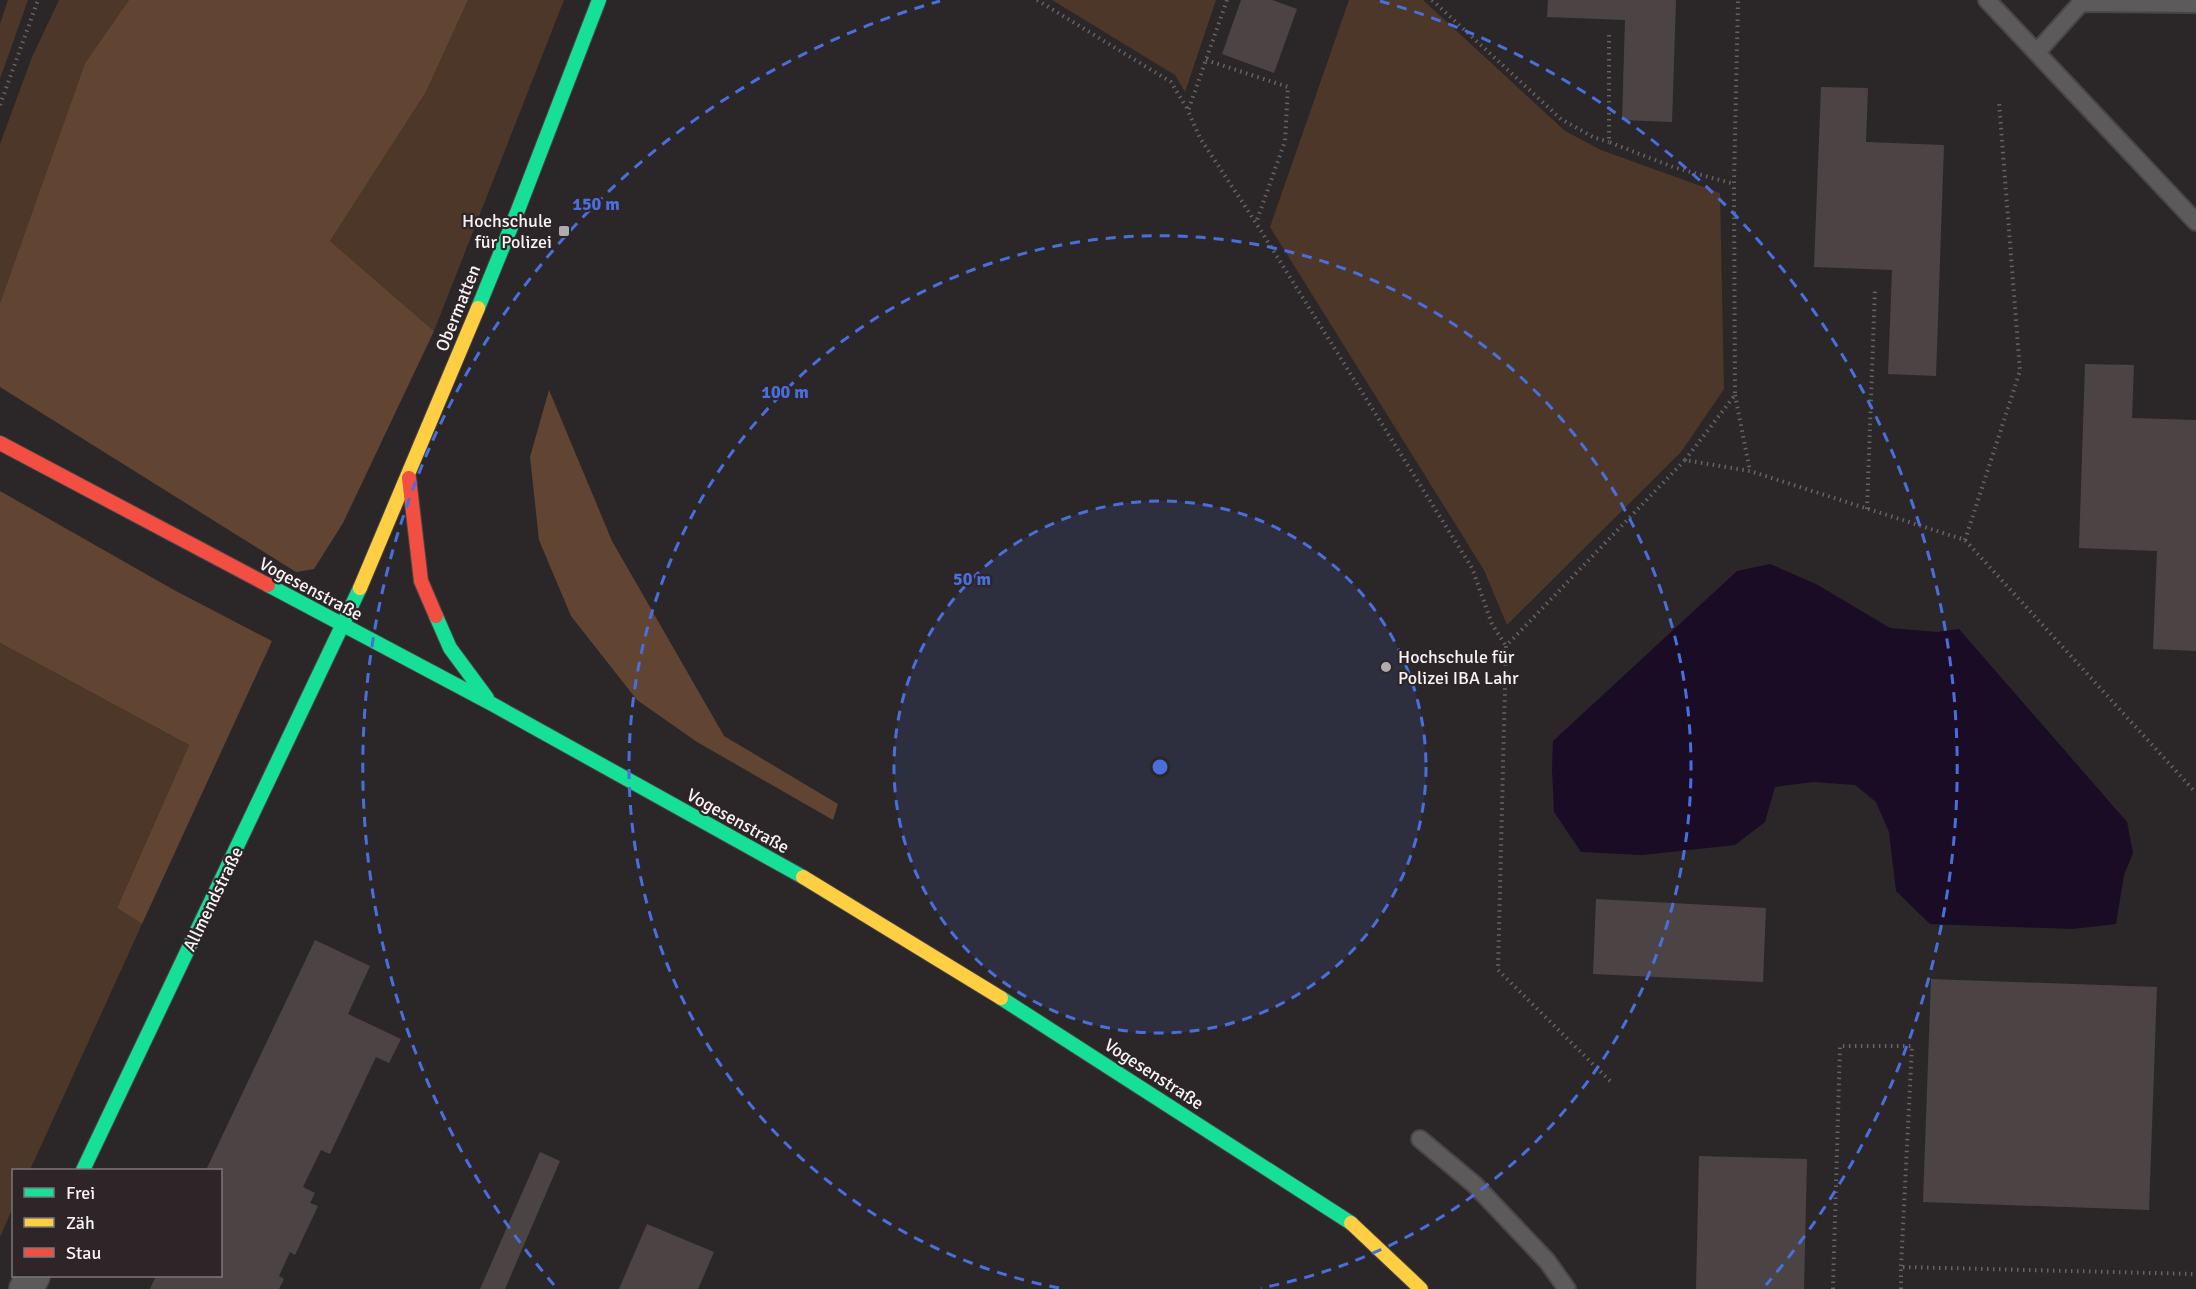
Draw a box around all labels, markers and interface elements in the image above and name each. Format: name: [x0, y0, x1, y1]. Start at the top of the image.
text: 150 m: [572, 193, 620, 215]
place label: Hochschule für Polizei: [462, 210, 552, 253]
marker: Hochschule für Polizei: [557, 224, 571, 238]
street label: Obermatten: [431, 261, 485, 355]
text: 100 m: [761, 381, 809, 403]
street label: Vogesenstraße: [255, 553, 367, 625]
text: 50 m: [953, 568, 991, 590]
place label: Hochschule für Polizei IBA Lahr: [1398, 646, 1519, 689]
marker: Hochschule für Polizei IBA Lahr: [1379, 660, 1393, 674]
centre of rings: [1150, 757, 1170, 777]
street label: Vogesenstraße: [683, 784, 793, 858]
street label: Allmendstraße: [178, 843, 248, 955]
street label: Vogesenstraße: [1100, 1034, 1208, 1114]
legend: [12, 1169, 222, 1277]
text: Frei: [66, 1182, 95, 1204]
text: Zäh: [66, 1212, 95, 1234]
text: Stau: [66, 1242, 101, 1264]

